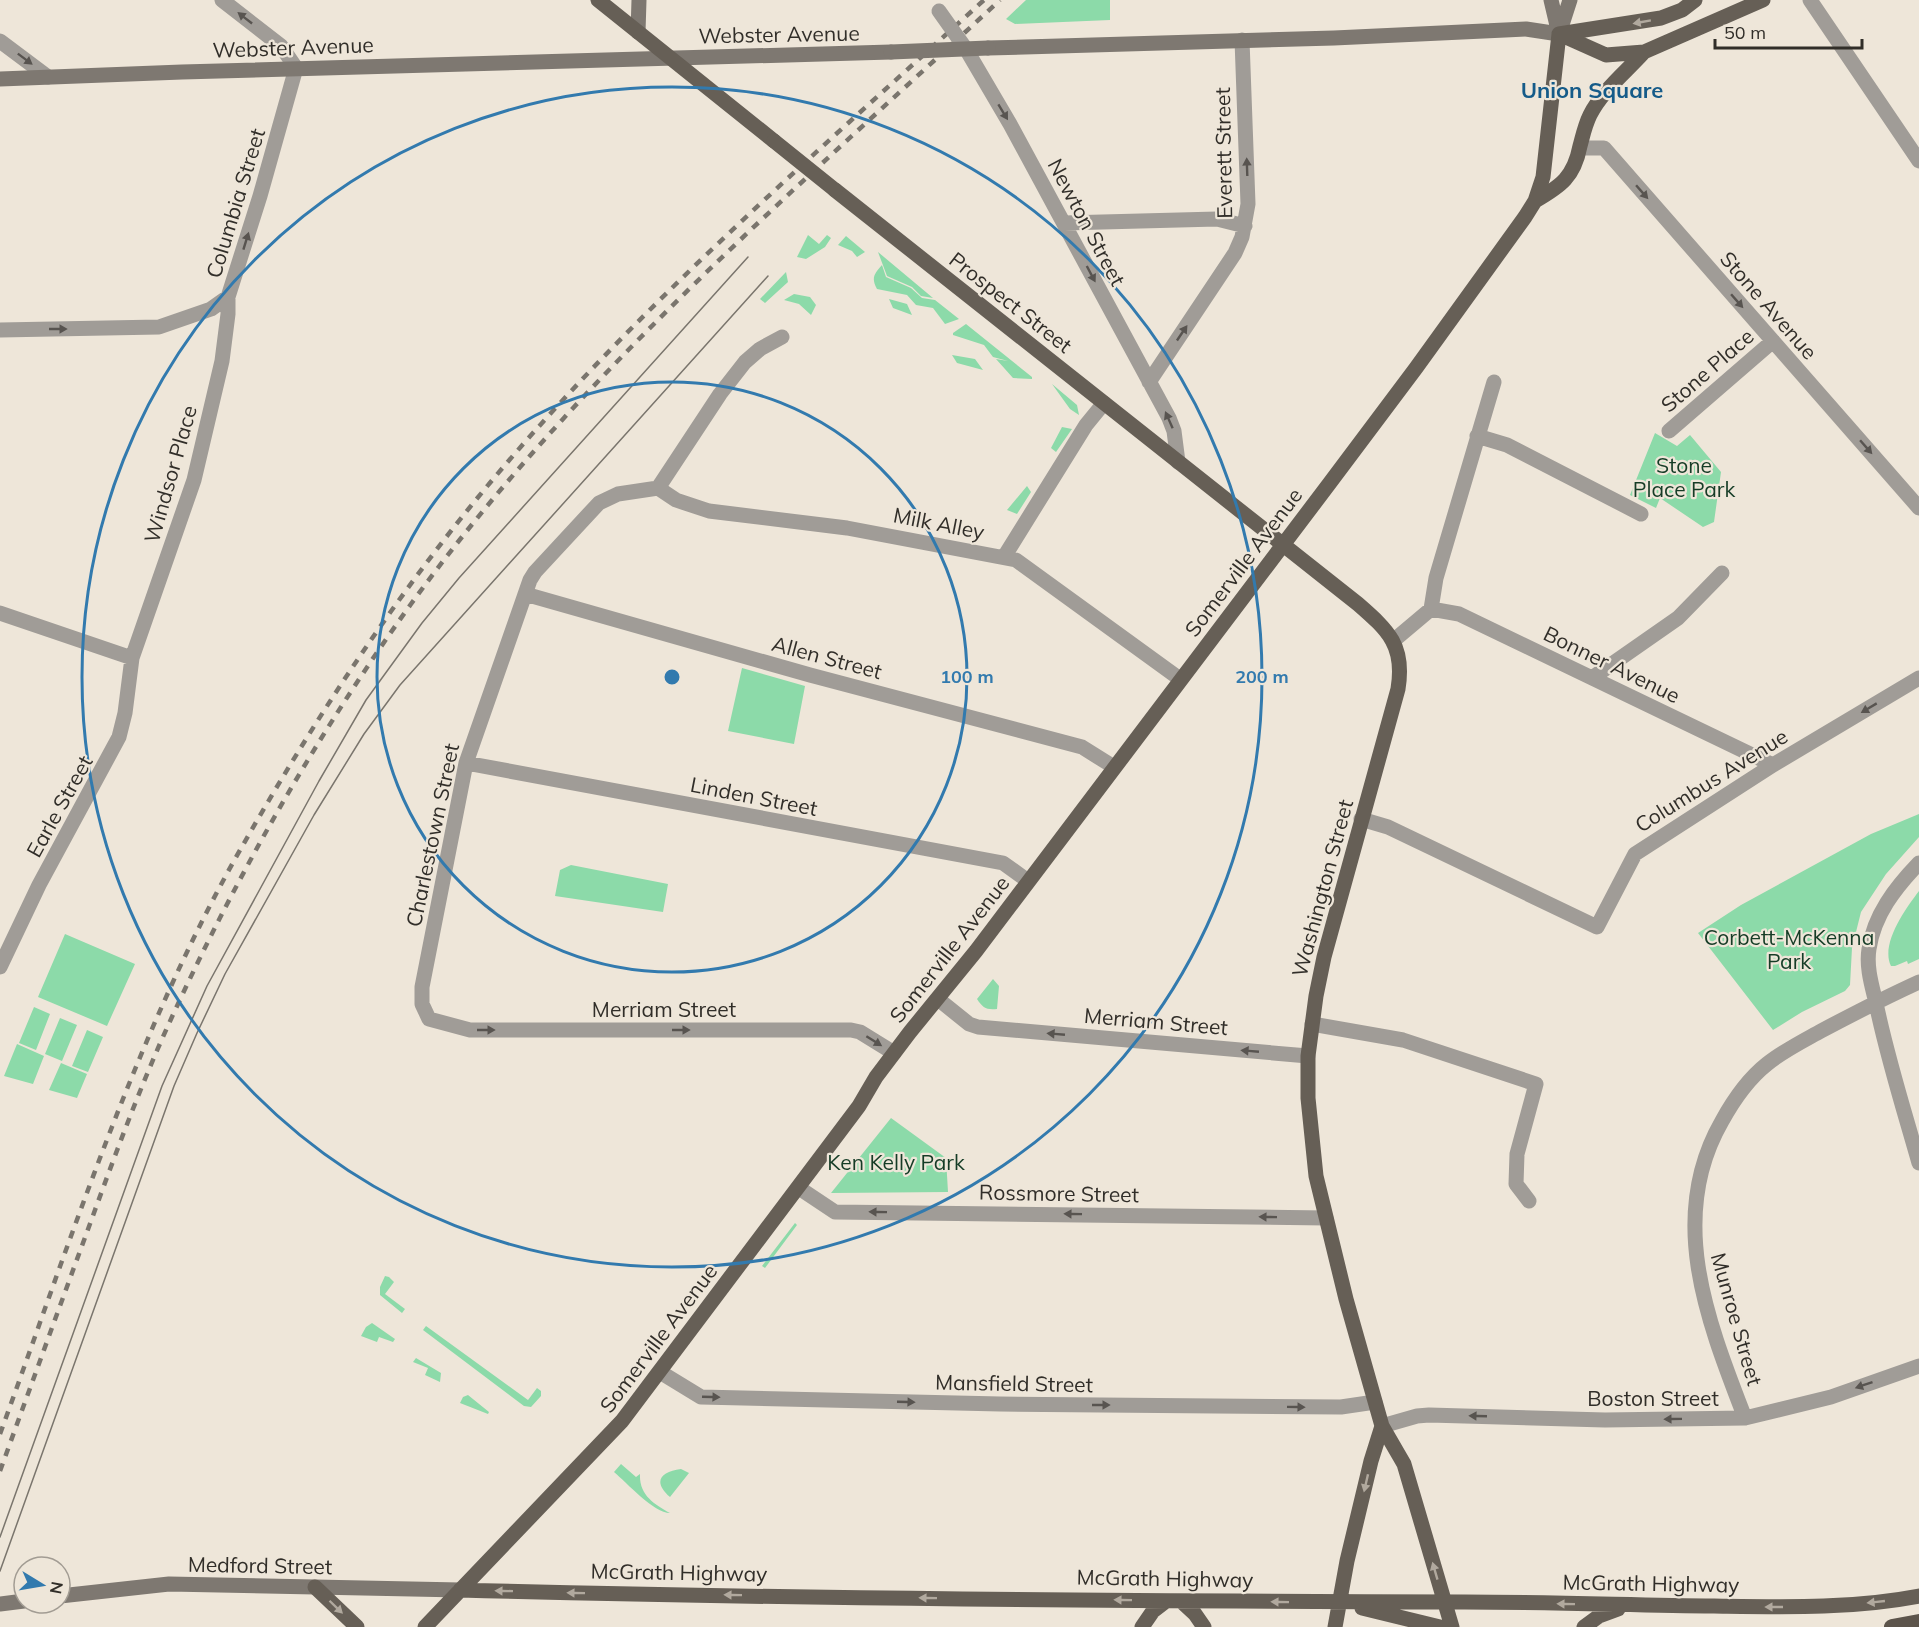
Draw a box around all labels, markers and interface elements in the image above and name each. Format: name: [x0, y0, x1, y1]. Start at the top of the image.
scale bar: [1715, 12, 1862, 50]
one-way arrow: [238, 13, 253, 25]
one-way arrow: [1632, 18, 1651, 27]
street label: Webster Avenue: [698, 20, 860, 48]
text: 50 m: [1724, 21, 1766, 44]
street label: Webster Avenue: [212, 31, 374, 63]
one-way arrow: [17, 52, 32, 64]
district label: Union Square: [1521, 76, 1663, 104]
street label: Everett Street: [1209, 87, 1237, 219]
one-way arrow: [998, 104, 1008, 121]
street label: Columbia Street: [200, 125, 270, 281]
street label: Newton Street: [1043, 154, 1131, 290]
one-way arrow: [1242, 158, 1251, 177]
one-way arrow: [1635, 184, 1648, 199]
one-way arrow: [241, 232, 251, 250]
street label: Prospect Street: [944, 246, 1078, 358]
street label: Stone Avenue: [1715, 246, 1823, 364]
one-way arrow: [1086, 266, 1096, 283]
one-way arrow: [1730, 293, 1743, 308]
street label: Stone Place: [1655, 323, 1759, 417]
one-way arrow: [49, 325, 68, 334]
one-way arrow: [1176, 325, 1187, 341]
street label: Windsor Place: [138, 402, 202, 546]
one-way arrow: [1164, 410, 1174, 428]
one-way arrow: [1859, 440, 1873, 455]
park label: Stone Place Park: [1633, 452, 1735, 502]
street label: Somerville Avenue: [1179, 483, 1307, 641]
street label: Milk Alley: [891, 501, 987, 545]
street label: Bonner Avenue: [1540, 620, 1684, 708]
street label: Allen Street: [769, 630, 885, 684]
text: 100 m: [940, 665, 994, 688]
text: 200 m: [1235, 665, 1289, 688]
centre of rings: [662, 667, 682, 687]
one-way arrow: [1860, 703, 1877, 713]
street label: Columbus Avenue: [1630, 723, 1792, 837]
street label: Charlestown Street: [400, 741, 464, 929]
street label: Earle Street: [20, 751, 98, 861]
street label: Linden Street: [688, 771, 820, 821]
street label: Washington Street: [1286, 796, 1358, 980]
street label: Somerville Avenue: [884, 870, 1014, 1028]
park label: Corbett-McKenna Park: [1704, 924, 1874, 974]
street label: Merriam Street: [592, 996, 736, 1022]
street label: Merriam Street: [1083, 1002, 1229, 1040]
one-way arrow: [477, 1025, 496, 1035]
one-way arrow: [672, 1025, 691, 1035]
one-way arrow: [1046, 1029, 1065, 1039]
one-way arrow: [866, 1035, 882, 1046]
one-way arrow: [1240, 1046, 1259, 1056]
park label: Ken Kelly Park: [827, 1149, 965, 1175]
street label: Rossmore Street: [979, 1179, 1139, 1207]
one-way arrow: [868, 1207, 887, 1217]
one-way arrow: [1063, 1210, 1082, 1219]
one-way arrow: [1258, 1212, 1277, 1222]
street label: Munroe Street: [1706, 1250, 1768, 1388]
street label: Somerville Avenue: [594, 1259, 722, 1417]
street label: Mansfield Street: [935, 1369, 1093, 1397]
one-way arrow: [1855, 1381, 1873, 1391]
street label: Boston Street: [1587, 1385, 1719, 1411]
one-way arrow: [702, 1392, 721, 1402]
one-way arrow: [896, 1397, 915, 1406]
one-way arrow: [1091, 1400, 1110, 1410]
one-way arrow: [1286, 1402, 1305, 1412]
one-way arrow: [1469, 1412, 1488, 1421]
one-way arrow: [1664, 1414, 1683, 1424]
one-way arrow: [1360, 1473, 1370, 1492]
street label: Medford Street: [188, 1551, 332, 1579]
north arrow: [12, 1555, 72, 1615]
street label: McGrath Highway: [590, 1557, 768, 1587]
one-way arrow: [1430, 1562, 1439, 1580]
street label: McGrath Highway: [1076, 1563, 1254, 1593]
street label: McGrath Highway: [1562, 1568, 1740, 1598]
text: N: [46, 1580, 68, 1596]
one-way arrow: [495, 1587, 514, 1596]
one-way arrow: [567, 1588, 586, 1598]
one-way arrow: [723, 1590, 742, 1600]
one-way arrow: [918, 1593, 937, 1603]
one-way arrow: [1113, 1595, 1132, 1605]
one-way arrow: [1866, 1597, 1885, 1607]
one-way arrow: [1271, 1598, 1290, 1607]
one-way arrow: [1556, 1599, 1575, 1609]
one-way arrow: [329, 1600, 344, 1614]
one-way arrow: [1764, 1602, 1783, 1612]

